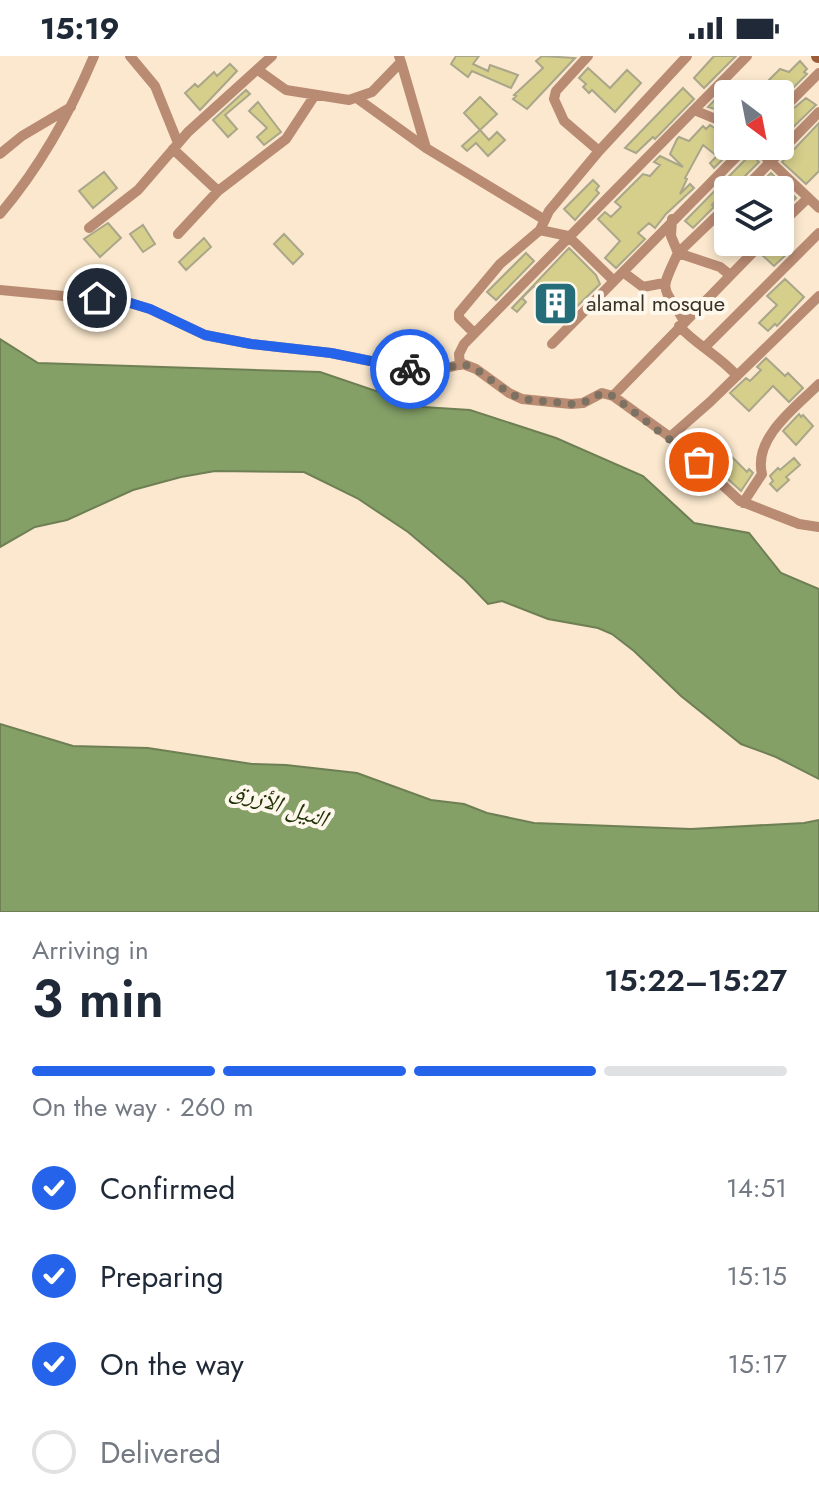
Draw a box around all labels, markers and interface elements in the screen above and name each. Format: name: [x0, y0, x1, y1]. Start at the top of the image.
text: 15:19: [40, 7, 120, 50]
north arrow: [714, 80, 794, 160]
map controls: [714, 80, 794, 256]
button: layers: [714, 176, 794, 256]
pin: [63, 264, 131, 332]
icon: home: [75, 276, 119, 320]
building icon: alamal mosque: [531, 279, 579, 327]
place label: alamal mosque: [586, 287, 725, 319]
courier: [370, 329, 450, 409]
icon: bike: [388, 347, 432, 391]
pin: [665, 428, 733, 496]
icon: bag: [677, 440, 721, 484]
water label: النيل الأزرق: [226, 771, 334, 836]
text: Arriving in: [32, 931, 149, 969]
text: 15:22–15:27: [604, 959, 787, 1002]
text: 3 min: [32, 961, 164, 1037]
text: On the way · 260 m: [32, 1088, 253, 1126]
icon: check: [32, 1166, 76, 1210]
text: Confirmed: [100, 1167, 235, 1210]
text: 14:51: [726, 1169, 787, 1207]
icon: check: [32, 1254, 76, 1298]
text: Preparing: [100, 1255, 224, 1298]
text: 15:15: [726, 1257, 787, 1295]
icon: check: [32, 1342, 76, 1386]
text: On the way: [100, 1343, 244, 1386]
text: 15:17: [727, 1345, 787, 1383]
text: Delivered: [100, 1431, 221, 1474]

